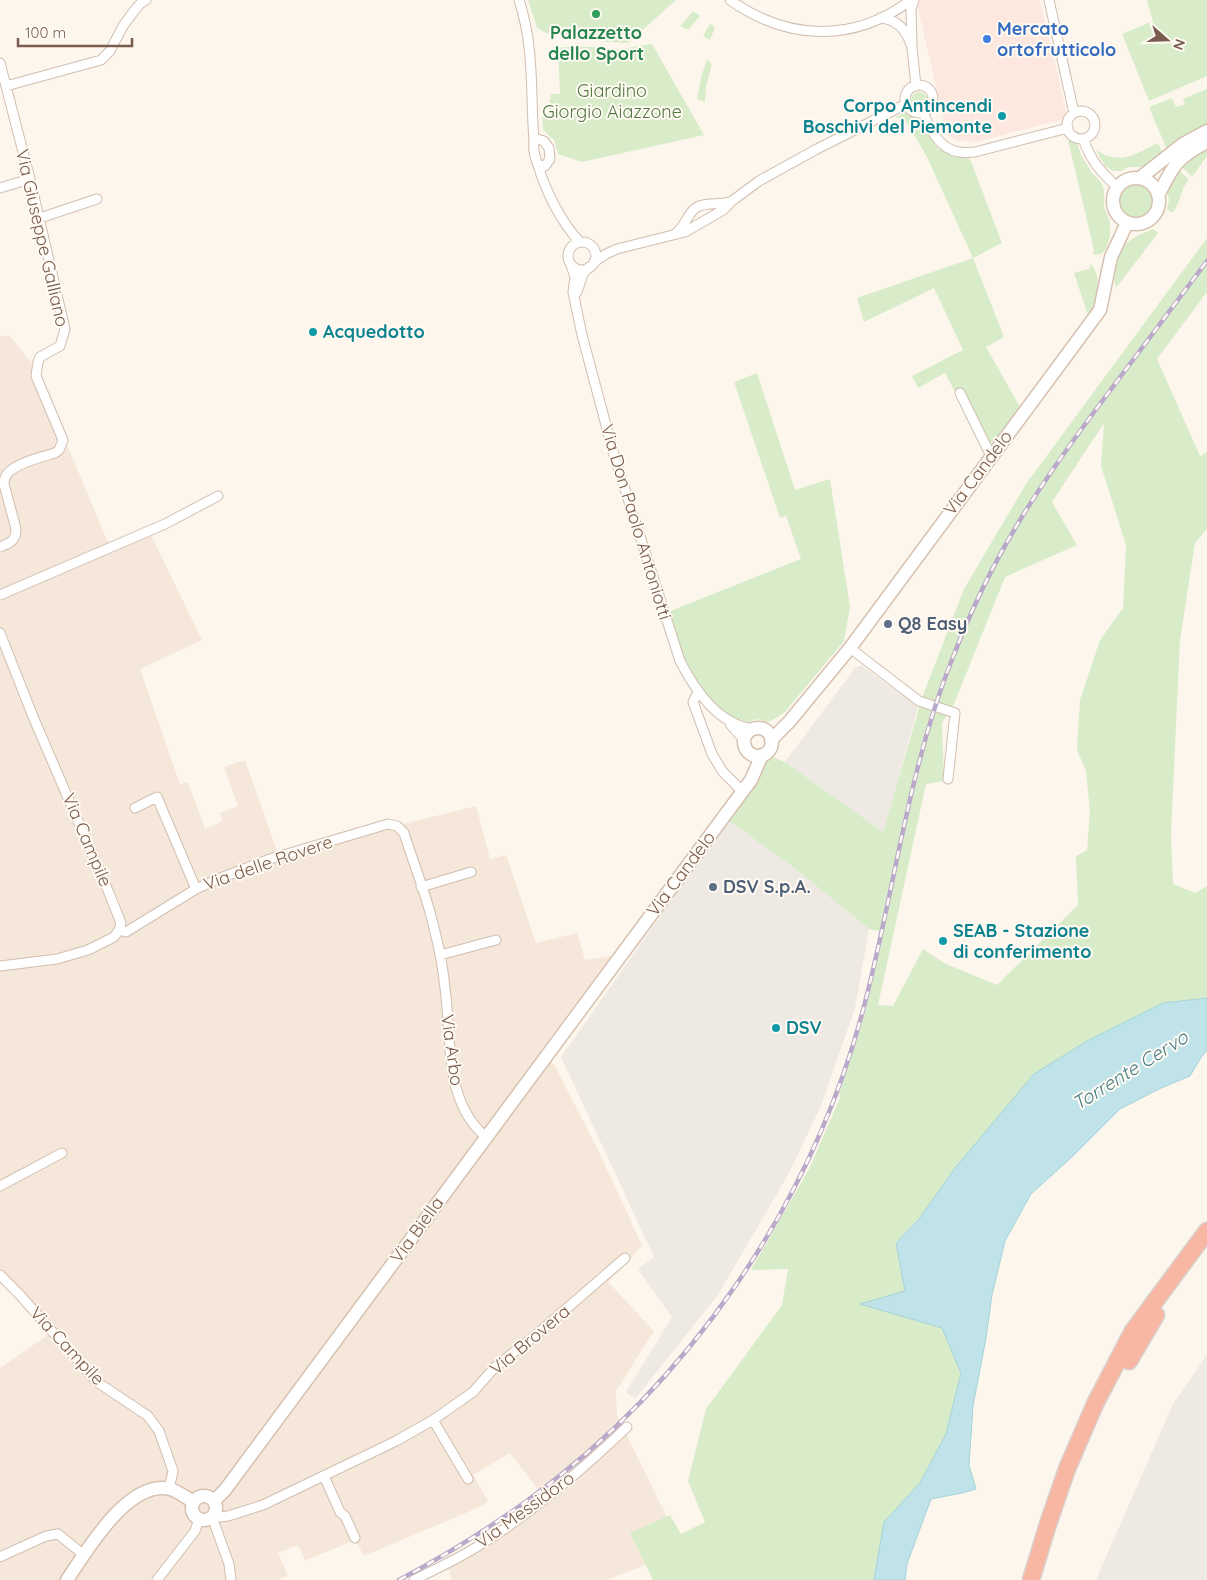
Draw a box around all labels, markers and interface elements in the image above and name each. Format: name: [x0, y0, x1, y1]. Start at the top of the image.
marker: Palazzetto dello Sport: [590, 8, 602, 20]
scale bar: [18, 15, 131, 47]
north arrow: [1142, 15, 1192, 65]
place label: Mercato ortofrutticolo: [997, 17, 1116, 61]
place label: Palazzetto dello Sport: [548, 21, 644, 65]
text: 100 m: [25, 23, 66, 42]
marker: Mercato ortofrutticolo: [981, 33, 993, 45]
text: N: [1169, 37, 1189, 52]
park label: Giardino Giorgio Aiazzone: [542, 79, 682, 123]
place label: Corpo Antincendi Boschivi del Piemonte: [803, 94, 992, 138]
marker: Corpo Antincendi Boschivi del Piemonte: [996, 110, 1008, 122]
street label: Via Giuseppe Galliano: [11, 147, 74, 329]
place label: Acquedotto: [323, 320, 425, 343]
marker: Acquedotto: [307, 326, 319, 338]
street label: Via Don Paolo Antoniotti: [596, 421, 677, 622]
street label: Via Candelo: [938, 426, 1017, 520]
place label: Q8 Easy: [898, 612, 967, 635]
marker: Q8 Easy: [882, 618, 894, 630]
street label: Via Campile: [57, 789, 118, 890]
street label: Via Candelo: [641, 827, 720, 921]
street label: Via delle Rovere: [200, 830, 335, 895]
place label: DSV S.p.A.: [723, 875, 811, 898]
marker: DSV S.p.A.: [707, 881, 719, 893]
place label: SEAB - Stazione di conferimento: [953, 919, 1091, 963]
marker: SEAB - Stazione di conferimento: [937, 935, 949, 947]
street label: Via Arbo: [436, 1013, 469, 1087]
place label: DSV: [786, 1016, 822, 1039]
marker: DSV: [770, 1022, 782, 1034]
water label: Torrente Cervo: [1068, 1024, 1193, 1115]
street label: Via Biella: [385, 1192, 448, 1267]
street label: Via Brovera: [485, 1299, 575, 1380]
street label: Via Campile: [25, 1301, 110, 1390]
street label: Via Messidoro: [471, 1466, 579, 1553]

